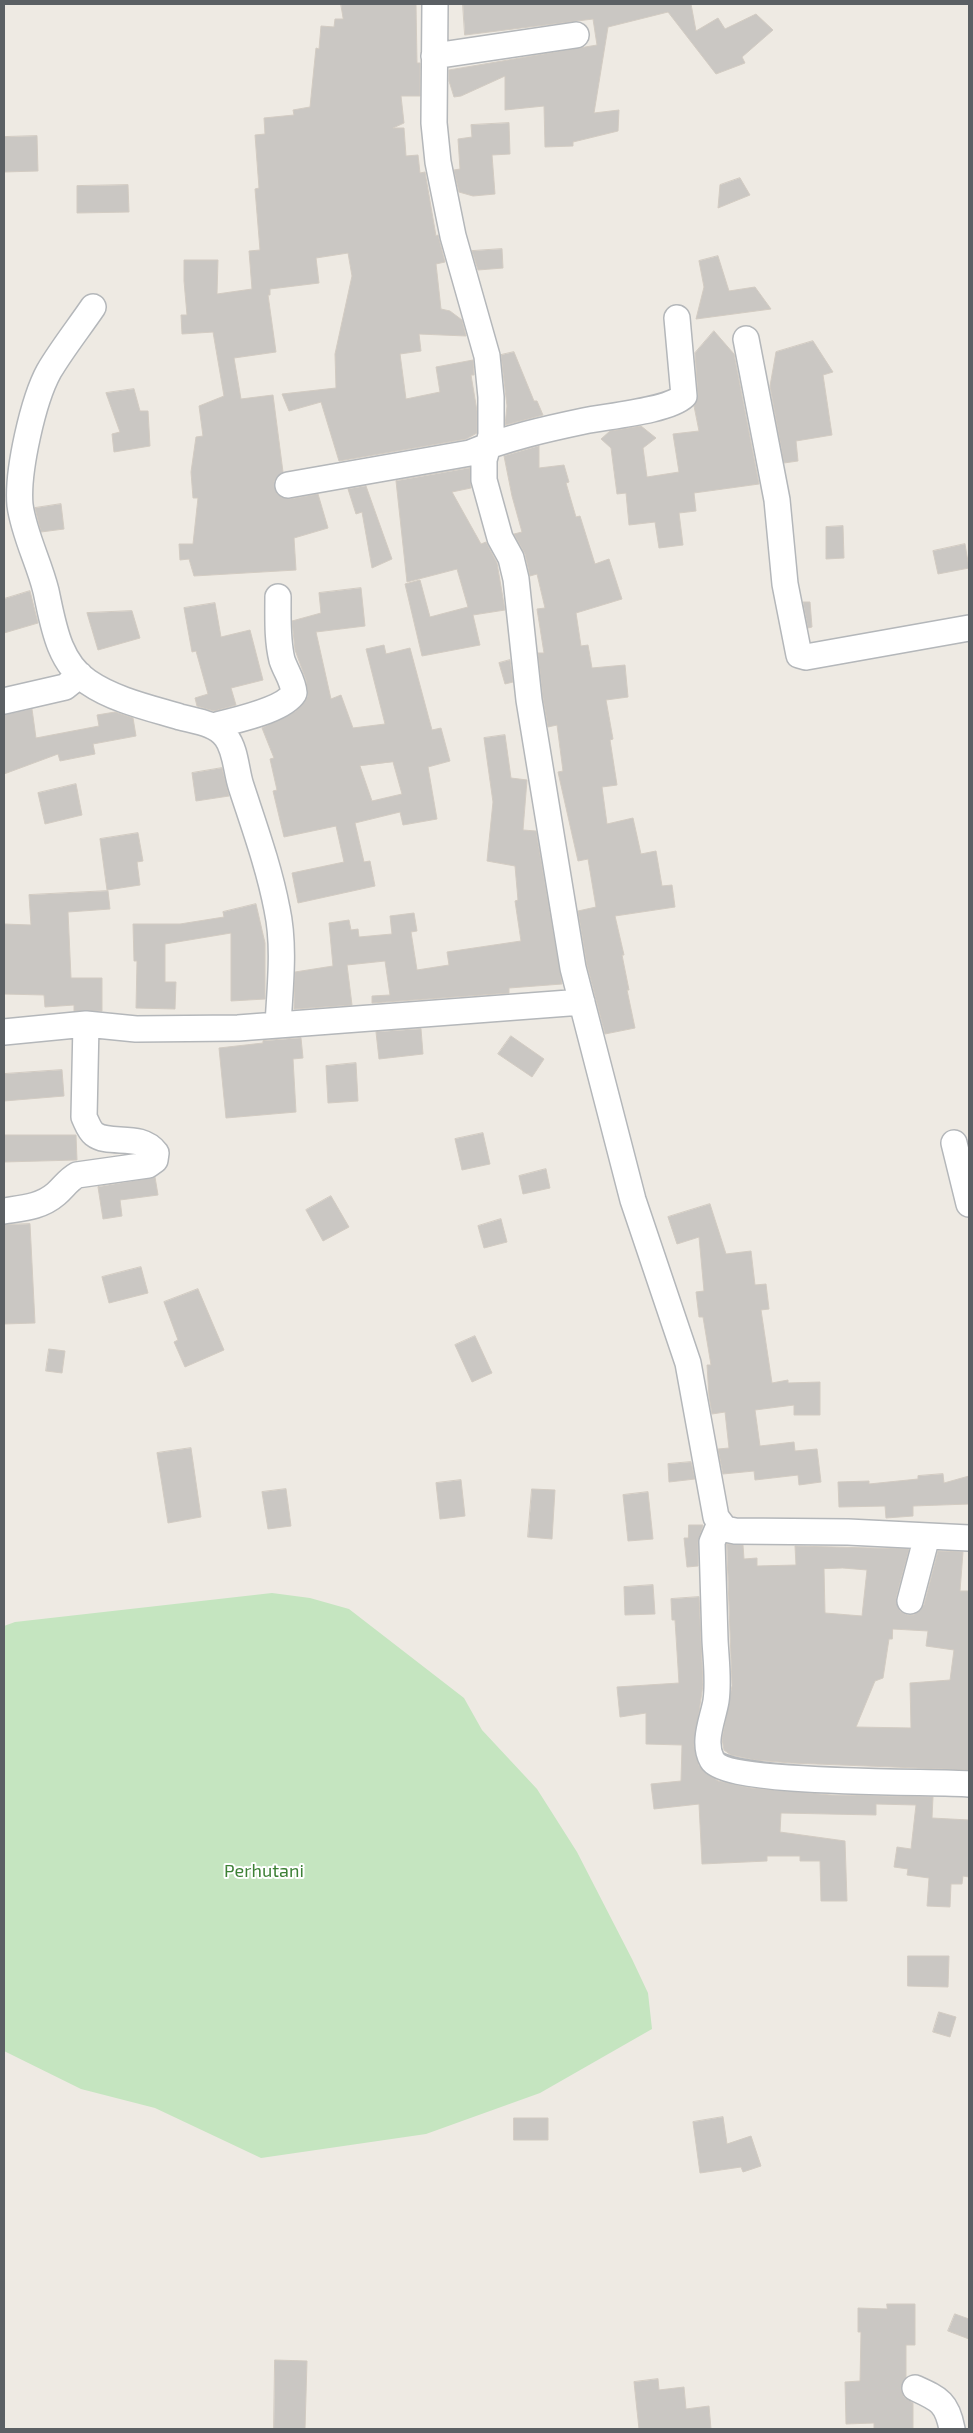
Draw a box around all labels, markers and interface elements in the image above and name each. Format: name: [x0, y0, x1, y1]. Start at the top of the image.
park label: Perhutani: [224, 1860, 304, 1882]

